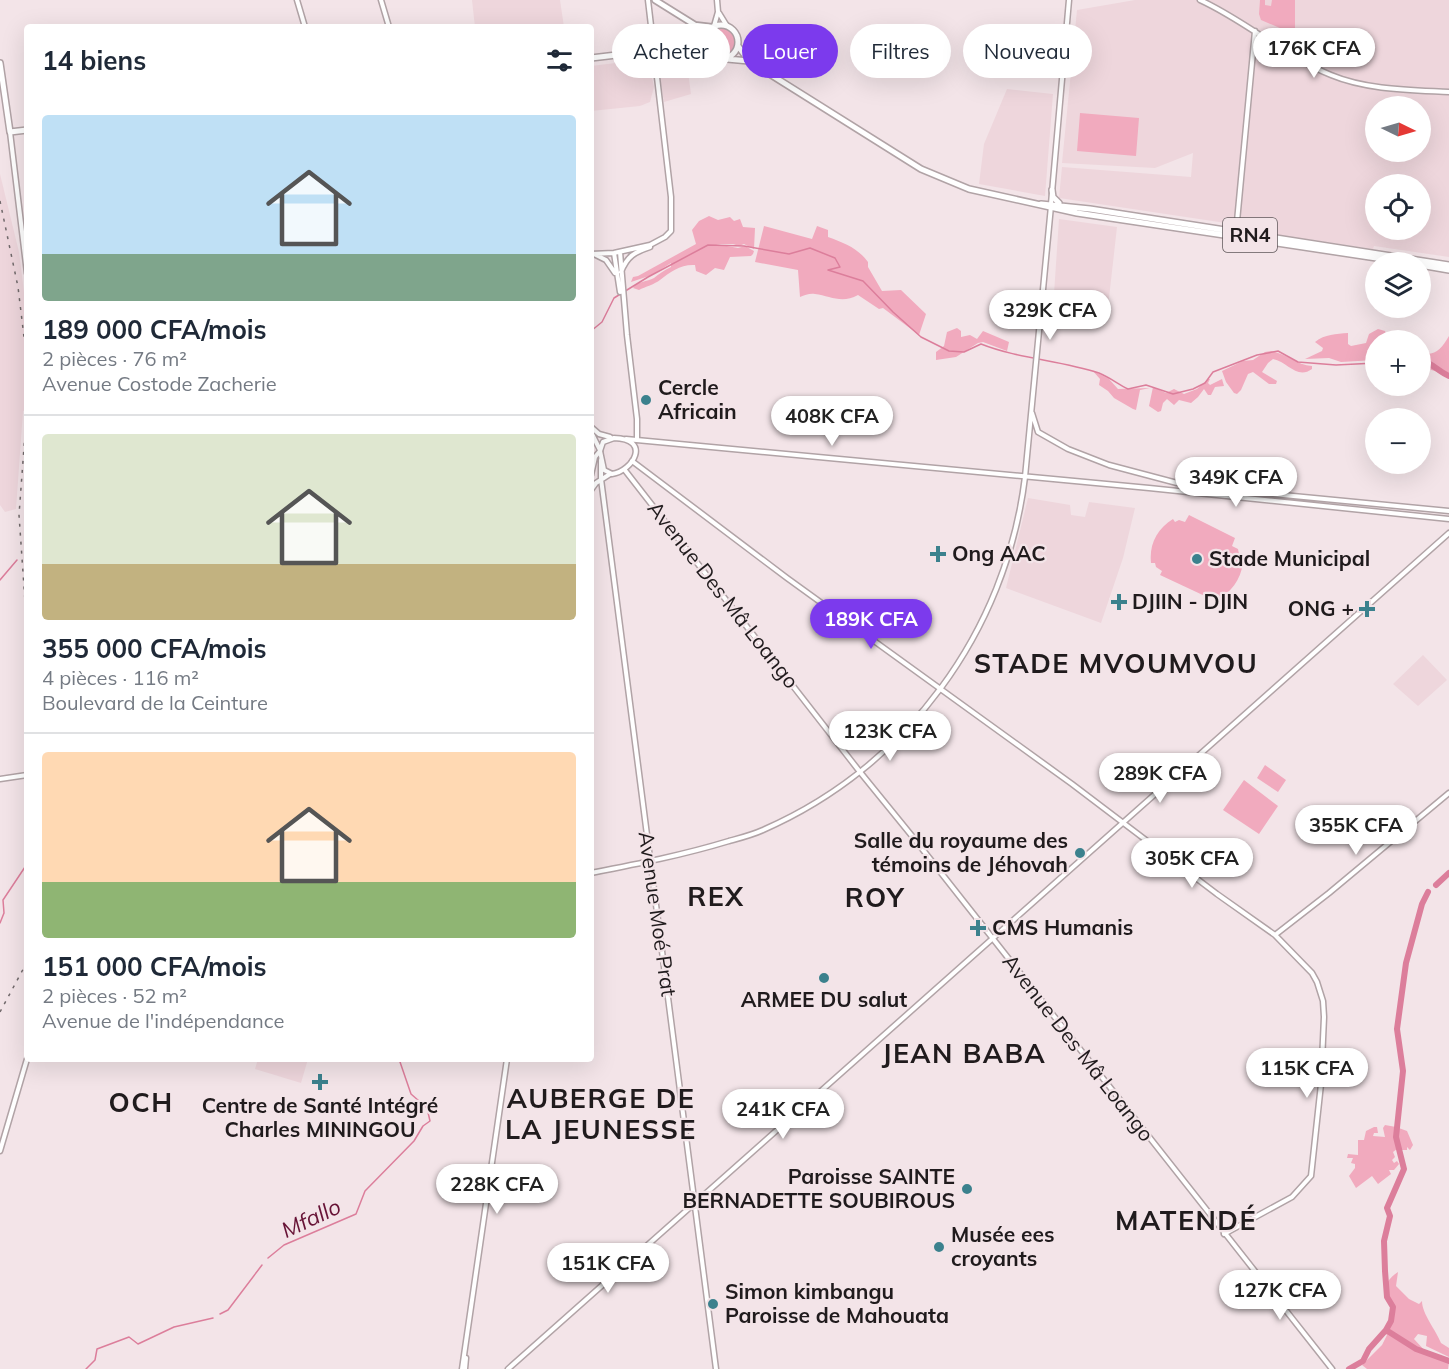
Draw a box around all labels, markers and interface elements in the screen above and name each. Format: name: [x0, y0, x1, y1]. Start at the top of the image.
chip: Acheter: [612, 24, 730, 78]
chip: Louer: [742, 24, 838, 78]
chip: Filtres: [850, 24, 951, 78]
chip: Nouveau: [963, 24, 1092, 78]
pin: 176K CFA: [1252, 28, 1376, 79]
text: 176K CFA: [1267, 35, 1361, 60]
text: 14 biens: [42, 44, 146, 77]
icon: filters: [543, 44, 576, 77]
north arrow: [1365, 96, 1431, 162]
map controls: [1365, 96, 1431, 474]
icon: home: [255, 154, 363, 262]
button: locate: [1365, 174, 1431, 240]
road number: RN4: [1223, 218, 1277, 252]
button: layers: [1365, 252, 1431, 318]
pin: 329K CFA: [988, 290, 1112, 341]
text: 329K CFA: [1003, 297, 1097, 322]
text: 189 000 CFA/mois: [42, 313, 267, 346]
button: +: [1365, 330, 1431, 396]
text: 2 pièces · 76 m²: [42, 346, 187, 371]
text: Avenue Costode Zacherie: [42, 371, 277, 396]
place label: Cercle Africain: [658, 374, 737, 424]
marker: Cercle Africain: [639, 393, 653, 407]
pin: 408K CFA: [770, 396, 894, 447]
text: 408K CFA: [785, 403, 879, 428]
button: −: [1365, 408, 1431, 474]
pin: 349K CFA: [1174, 457, 1298, 508]
text: 349K CFA: [1189, 464, 1283, 489]
icon: home: [255, 473, 363, 581]
street label: Avenue Des Mâ Loango: [643, 496, 805, 693]
place label: Ong AAC: [952, 540, 1046, 566]
marker: Ong AAC: [929, 545, 947, 563]
place label: Stade Municipal: [1209, 545, 1370, 571]
marker: Stade Municipal: [1190, 552, 1204, 566]
place label: DJIIN - DJIN: [1132, 588, 1248, 614]
marker: DJIIN - DJIN: [1110, 593, 1128, 611]
place label: ONG +: [1288, 595, 1354, 621]
pin: 189K CFA: [809, 599, 933, 650]
marker: ONG +: [1358, 600, 1376, 618]
text: 189K CFA: [824, 606, 918, 631]
text: 355 000 CFA/mois: [42, 632, 267, 665]
district label: STADE MVOUMVOU: [974, 646, 1258, 680]
text: 4 pièces · 116 m²: [42, 665, 199, 690]
text: Boulevard de la Ceinture: [42, 690, 268, 715]
pin: 123K CFA: [828, 711, 952, 762]
text: 123K CFA: [843, 718, 937, 743]
pin: 289K CFA: [1098, 753, 1222, 804]
text: 289K CFA: [1113, 760, 1207, 785]
icon: home: [255, 791, 363, 899]
pin: 355K CFA: [1294, 805, 1418, 856]
text: 355K CFA: [1309, 812, 1403, 837]
place label: Salle du royaume des témoins de Jéhovah: [854, 827, 1068, 877]
street label: Avenue Moé Prat: [634, 830, 682, 998]
pin: 305K CFA: [1130, 838, 1254, 889]
text: 305K CFA: [1145, 845, 1239, 870]
marker: Salle du royaume des témoins de Jéhovah: [1073, 846, 1087, 860]
district label: REX: [687, 879, 745, 913]
district label: ROY: [845, 880, 905, 914]
place label: CMS Humanis: [992, 914, 1133, 940]
marker: CMS Humanis: [969, 919, 987, 937]
street label: Avenue Des Mâ Loango: [998, 949, 1160, 1146]
text: 151 000 CFA/mois: [42, 950, 267, 983]
marker: ARMEE DU salut: [817, 971, 831, 985]
text: 2 pièces · 52 m²: [42, 983, 187, 1008]
place label: ARMEE DU salut: [741, 986, 907, 1012]
text: Avenue de l'indépendance: [42, 1008, 284, 1033]
district label: JEAN BABA: [882, 1036, 1046, 1070]
pin: 115K CFA: [1245, 1048, 1369, 1099]
text: 115K CFA: [1260, 1055, 1354, 1080]
marker: Centre de Santé Intégré Charles MININGOU: [311, 1073, 329, 1091]
district label: AUBERGE DE LA JEUNESSE: [505, 1081, 697, 1146]
district label: OCH: [108, 1085, 174, 1119]
pin: 241K CFA: [721, 1089, 845, 1140]
place label: Centre de Santé Intégré Charles MININGOU: [202, 1092, 438, 1142]
text: 241K CFA: [736, 1096, 830, 1121]
place label: Paroisse SAINTE BERNADETTE SOUBIROUS: [682, 1163, 955, 1213]
pin: 228K CFA: [435, 1164, 559, 1215]
text: 228K CFA: [450, 1171, 544, 1196]
marker: Paroisse SAINTE BERNADETTE SOUBIROUS: [960, 1182, 974, 1196]
water label: Mfallo: [277, 1192, 345, 1244]
district label: MATENDÉ: [1115, 1203, 1257, 1237]
place label: Musée ees croyants: [951, 1221, 1055, 1271]
marker: Musée ees croyants: [932, 1240, 946, 1254]
pin: 151K CFA: [546, 1243, 670, 1294]
text: 151K CFA: [561, 1250, 655, 1275]
pin: 127K CFA: [1218, 1270, 1342, 1321]
text: 127K CFA: [1233, 1277, 1327, 1302]
place label: Simon kimbangu Paroisse de Mahouata: [725, 1278, 949, 1328]
marker: Simon kimbangu Paroisse de Mahouata: [706, 1297, 720, 1311]

